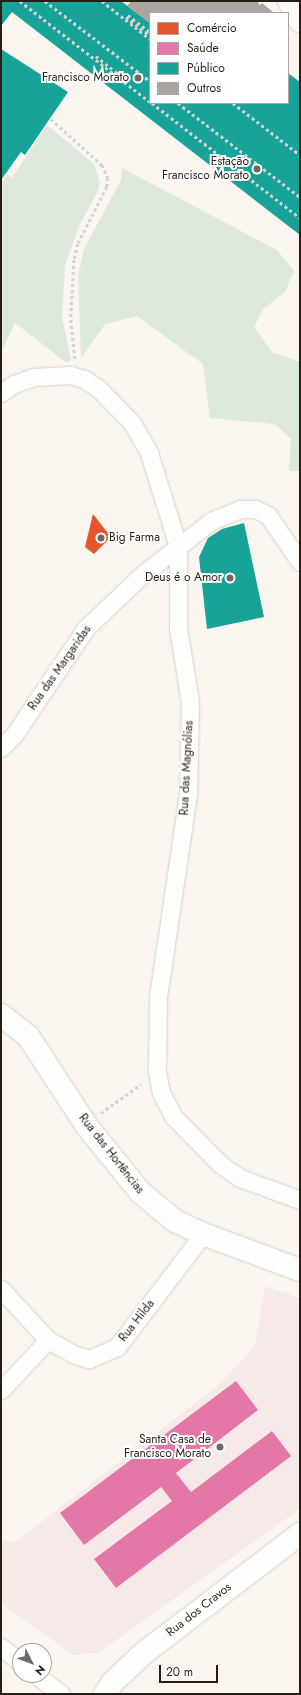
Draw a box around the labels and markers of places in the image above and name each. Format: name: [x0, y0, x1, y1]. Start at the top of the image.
place label: Francisco Morato: [42, 71, 129, 85]
marker: Francisco Morato: [132, 72, 144, 84]
place label: Estação Francisco Morato: [162, 155, 249, 183]
marker: Estação Francisco Morato: [252, 164, 262, 174]
place label: Big Farma: [109, 531, 160, 545]
marker: Big Farma: [96, 533, 106, 543]
place label: Deus é o Amor: [145, 571, 222, 585]
marker: Deus é o Amor: [225, 573, 235, 583]
place label: Santa Casa de Francisco Morato: [124, 1433, 211, 1461]
marker: Santa Casa de Francisco Morato: [214, 1441, 226, 1453]

